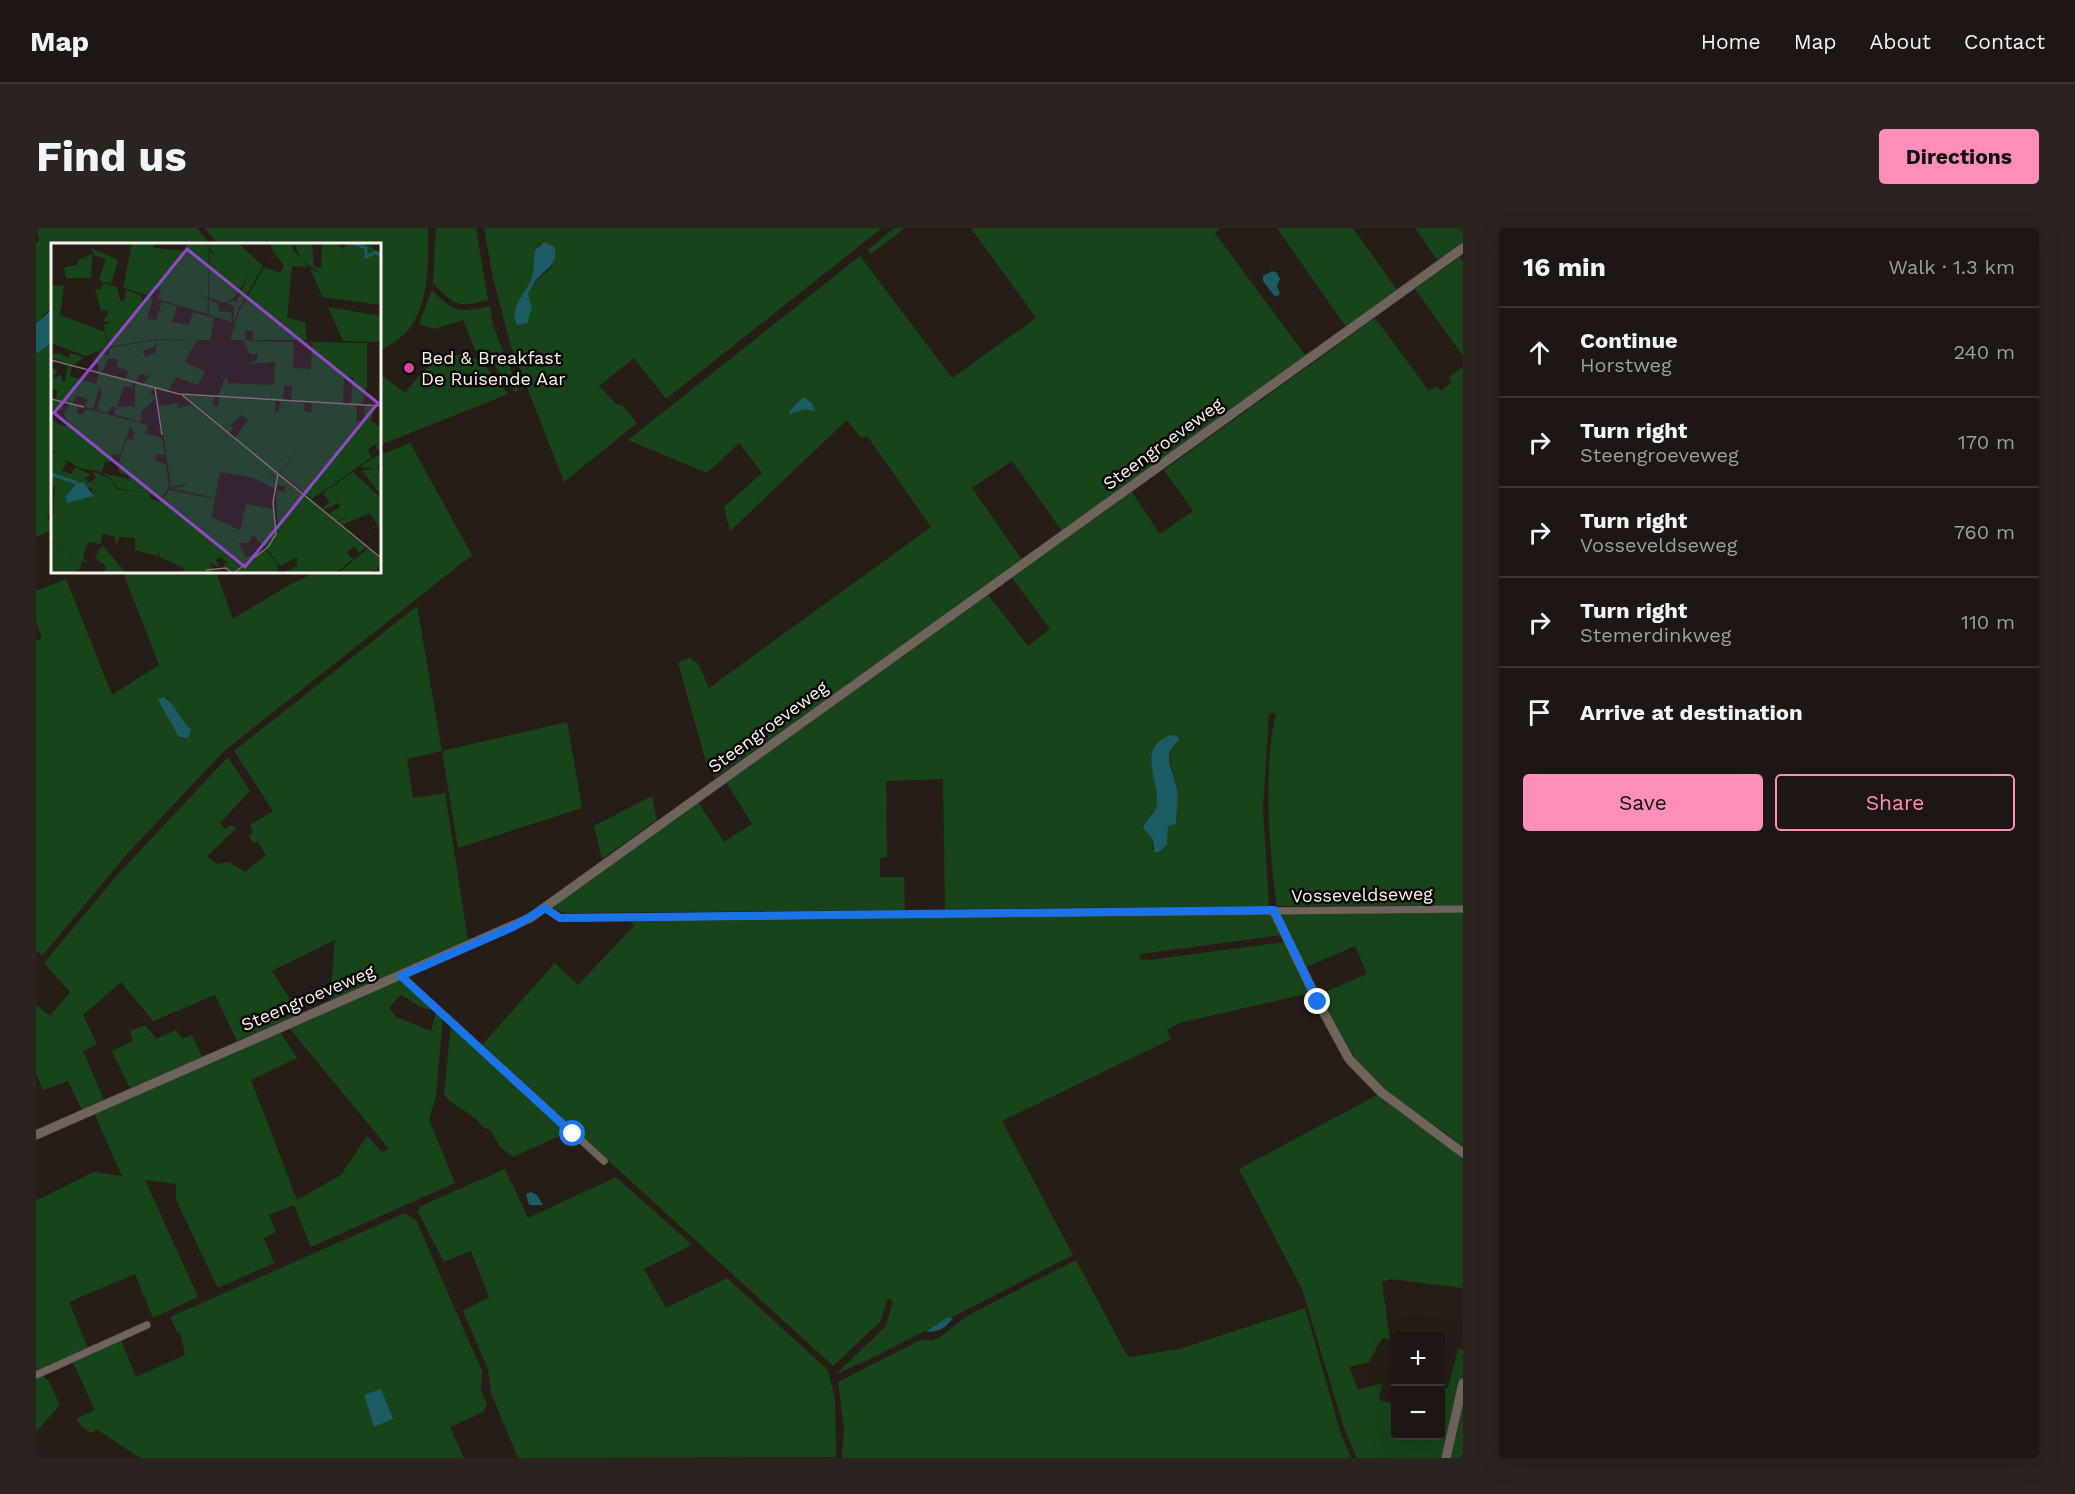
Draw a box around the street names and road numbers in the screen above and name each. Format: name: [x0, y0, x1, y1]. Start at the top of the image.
street label: Steengroeveweg: [1099, 393, 1227, 494]
street label: Steengroeveweg: [704, 676, 832, 777]
street label: Vosseveldseweg: [1291, 883, 1433, 906]
street label: Steengroeveweg: [238, 960, 378, 1035]

